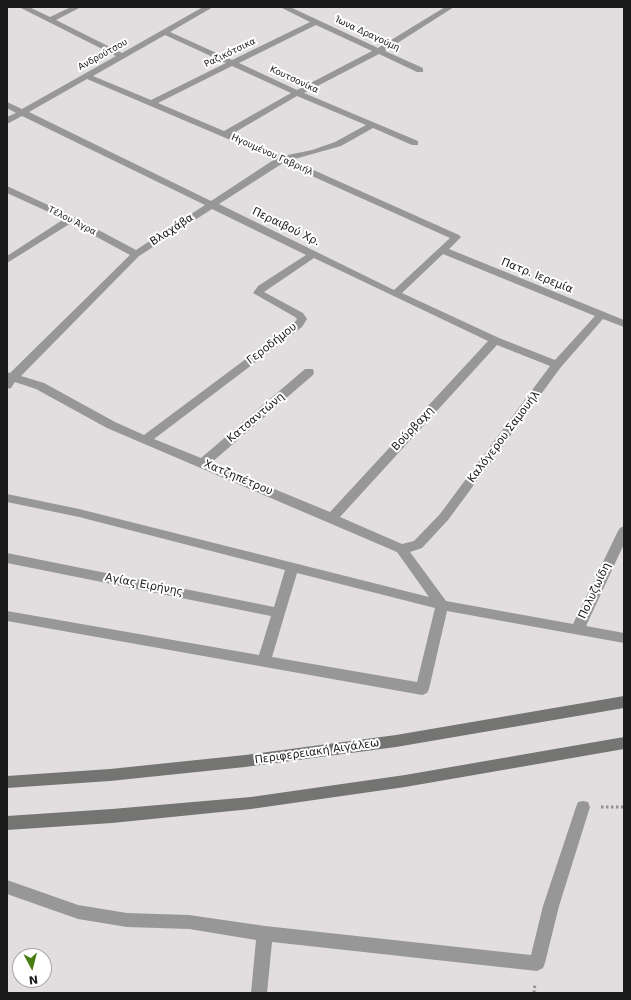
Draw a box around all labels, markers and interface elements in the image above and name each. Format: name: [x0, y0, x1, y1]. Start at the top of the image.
street label: Ίωνα Δραγούμη: [333, 14, 401, 54]
street label: Ραζικότσικα: [203, 36, 257, 70]
street label: Ανδρούτσου: [76, 37, 130, 73]
street label: Κουτσονίκα: [268, 64, 320, 96]
street label: Ηγουμένου Γαβριήλ: [229, 132, 315, 178]
street label: Τέλου Άγρα: [46, 204, 98, 238]
street label: Περαιβού Χρ.: [250, 205, 322, 249]
street label: Βλαχάβα: [148, 211, 196, 249]
street label: Πατρ. Ιερεμία: [499, 256, 575, 296]
street label: Γεροδήμου: [244, 320, 300, 368]
street label: Καλόγερου Σαμουήλ: [465, 389, 543, 485]
street label: Κατσαντώνη: [225, 390, 287, 446]
street label: Βούρβαχη: [389, 404, 437, 454]
street label: Χατζηπέτρου: [202, 458, 274, 498]
street label: Πολυζωίδη: [576, 561, 614, 621]
street label: Αγίας Ειρήνης: [104, 571, 184, 599]
street label: Περιφερειακή Αιγάλεω: [254, 737, 380, 767]
north arrow: [12, 948, 52, 988]
text: N: [28, 972, 39, 986]

